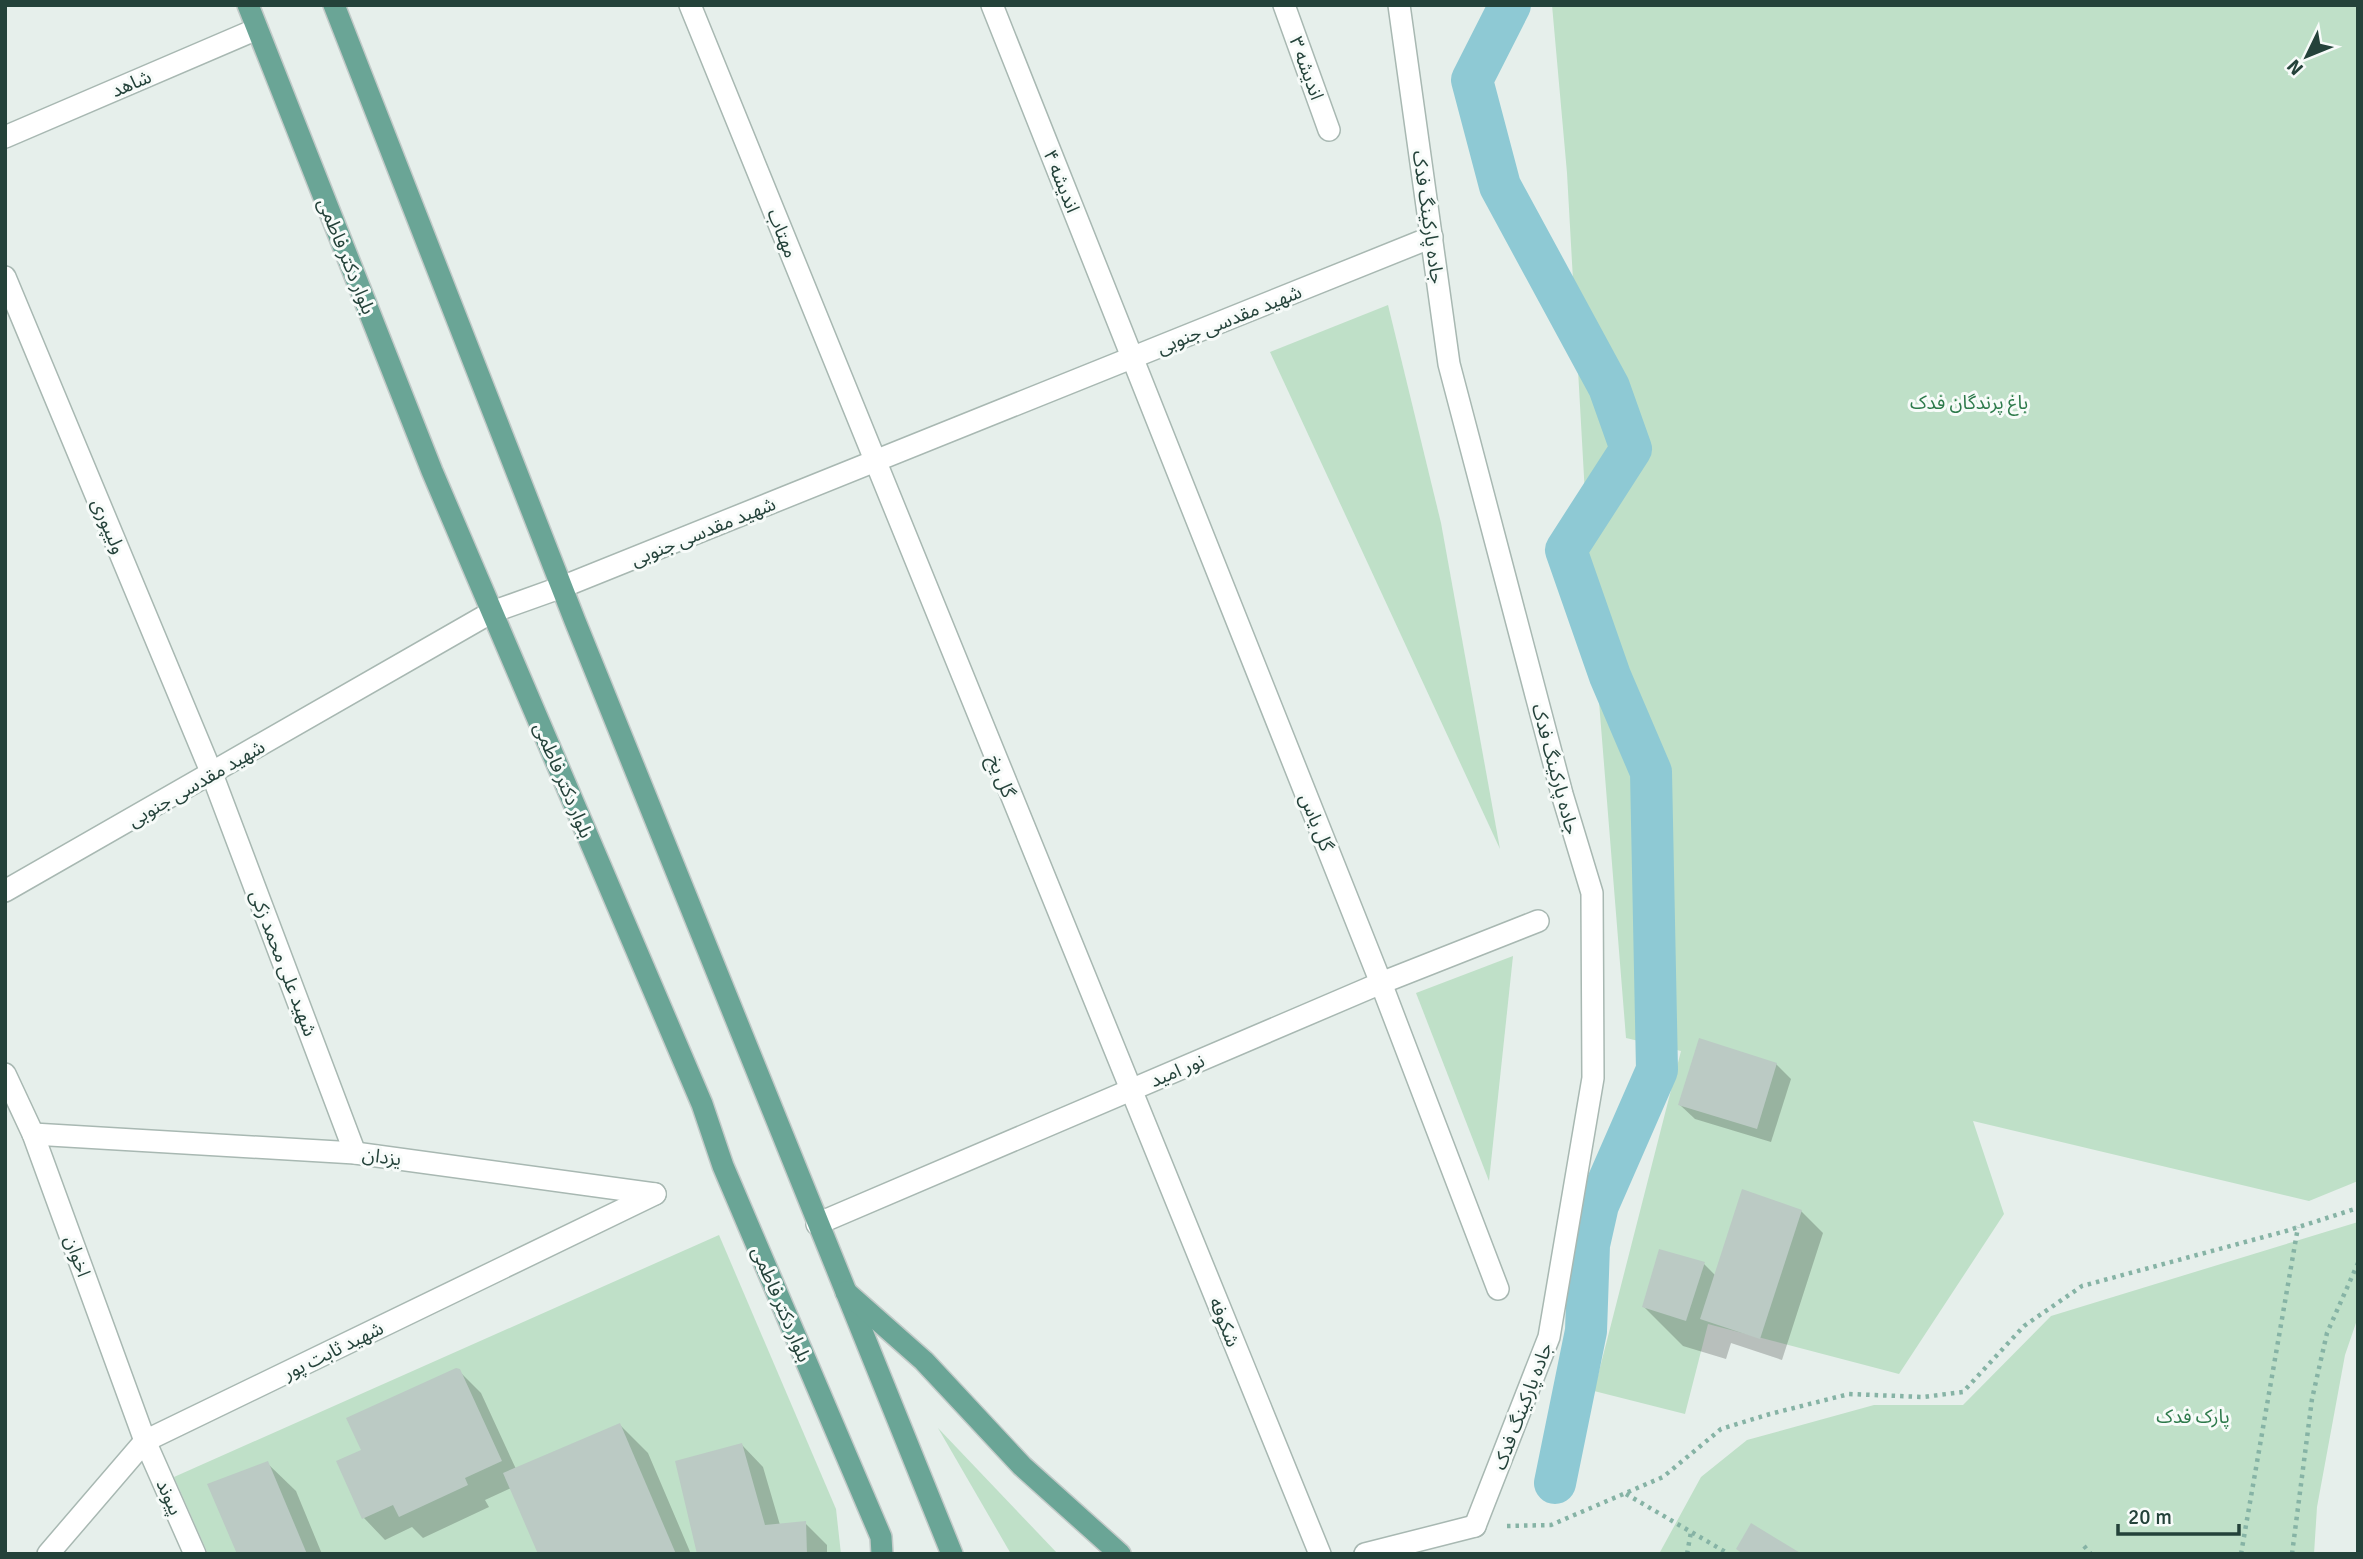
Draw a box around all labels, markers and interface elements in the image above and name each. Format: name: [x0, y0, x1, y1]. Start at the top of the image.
north arrow: [2272, 21, 2342, 91]
street label: اندیشه ۳: [1284, 33, 1329, 103]
text: N: [2282, 54, 2309, 80]
street label: شاهد: [108, 65, 155, 103]
street label: اندیشه ۴: [1038, 146, 1085, 216]
street label: جاده پارکینگ فدک: [1407, 149, 1449, 285]
street label: بلوار دکتر فاطمی: [312, 195, 380, 318]
street label: مهتاب: [761, 205, 803, 262]
street label: شهید مقدسی جنوبی: [1153, 280, 1305, 360]
park label: باغ پرندگان فدک: [1910, 391, 2028, 416]
street label: شهید مقدسی جنوبی: [627, 492, 779, 572]
street label: ولیپوری: [86, 495, 130, 558]
street label: جاده پارکینگ فدک: [1526, 701, 1584, 837]
street label: بلوار دکتر فاطمی: [528, 719, 598, 842]
street label: شهید مقدسی جنوبی: [124, 735, 269, 833]
street label: گل یخ: [980, 752, 1021, 803]
street label: گل یاس: [1294, 790, 1339, 856]
street label: شهید علی محمد زکی: [244, 887, 322, 1040]
street label: نور امید: [1146, 1049, 1208, 1093]
street label: یزدان: [361, 1142, 403, 1172]
street label: اخوان: [59, 1232, 96, 1280]
street label: بلوار دکتر فاطمی: [746, 1243, 816, 1366]
street label: شکوفه: [1203, 1294, 1245, 1351]
street label: شهید ثابت پور: [278, 1316, 388, 1386]
street label: جاده پارکینگ فدک: [1488, 1339, 1558, 1473]
park label: پارک فدک: [2156, 1405, 2230, 1429]
street label: پیوند: [150, 1476, 188, 1519]
scale bar: [2118, 1492, 2239, 1536]
text: 20 m: [2128, 1504, 2172, 1530]

